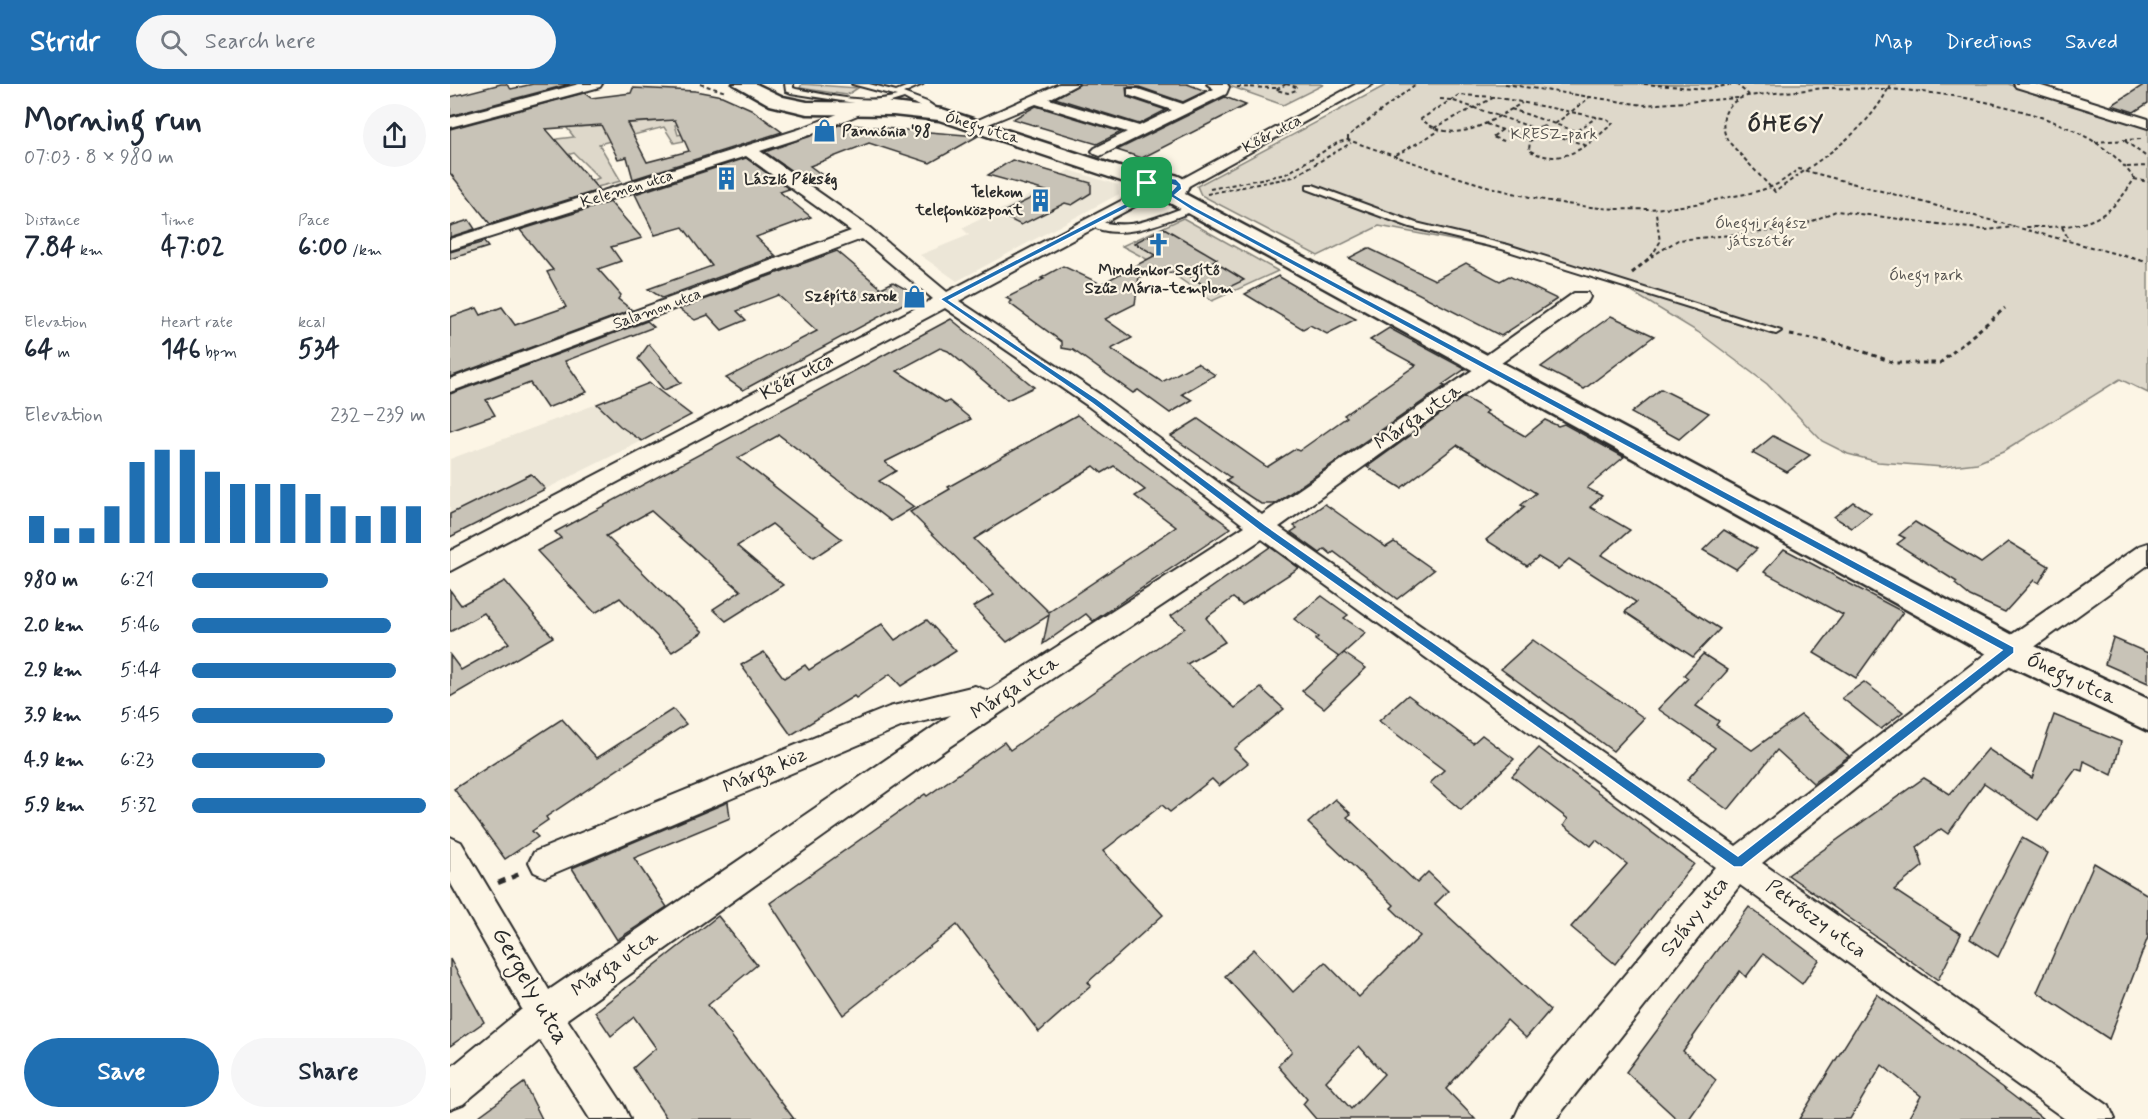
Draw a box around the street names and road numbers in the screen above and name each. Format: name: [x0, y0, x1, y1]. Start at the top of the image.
street label: Óhegy utca: [942, 107, 1022, 150]
street label: Kőér utca: [1239, 110, 1305, 158]
street label: Kelemen utca: [578, 165, 676, 213]
street label: Salamon utca: [610, 283, 704, 335]
street label: Kőér utca: [756, 346, 838, 408]
street label: Márga utca: [1369, 377, 1469, 458]
street label: Óhegy utca: [2021, 647, 2121, 714]
street label: Márga utca: [966, 649, 1066, 728]
street label: Márga köz: [719, 741, 812, 803]
street label: Szlávy utca: [1655, 871, 1735, 963]
street label: Petrőczy utca: [1760, 873, 1872, 965]
street label: Gergely utca: [482, 922, 576, 1051]
street label: Márga utca: [566, 924, 666, 1005]

